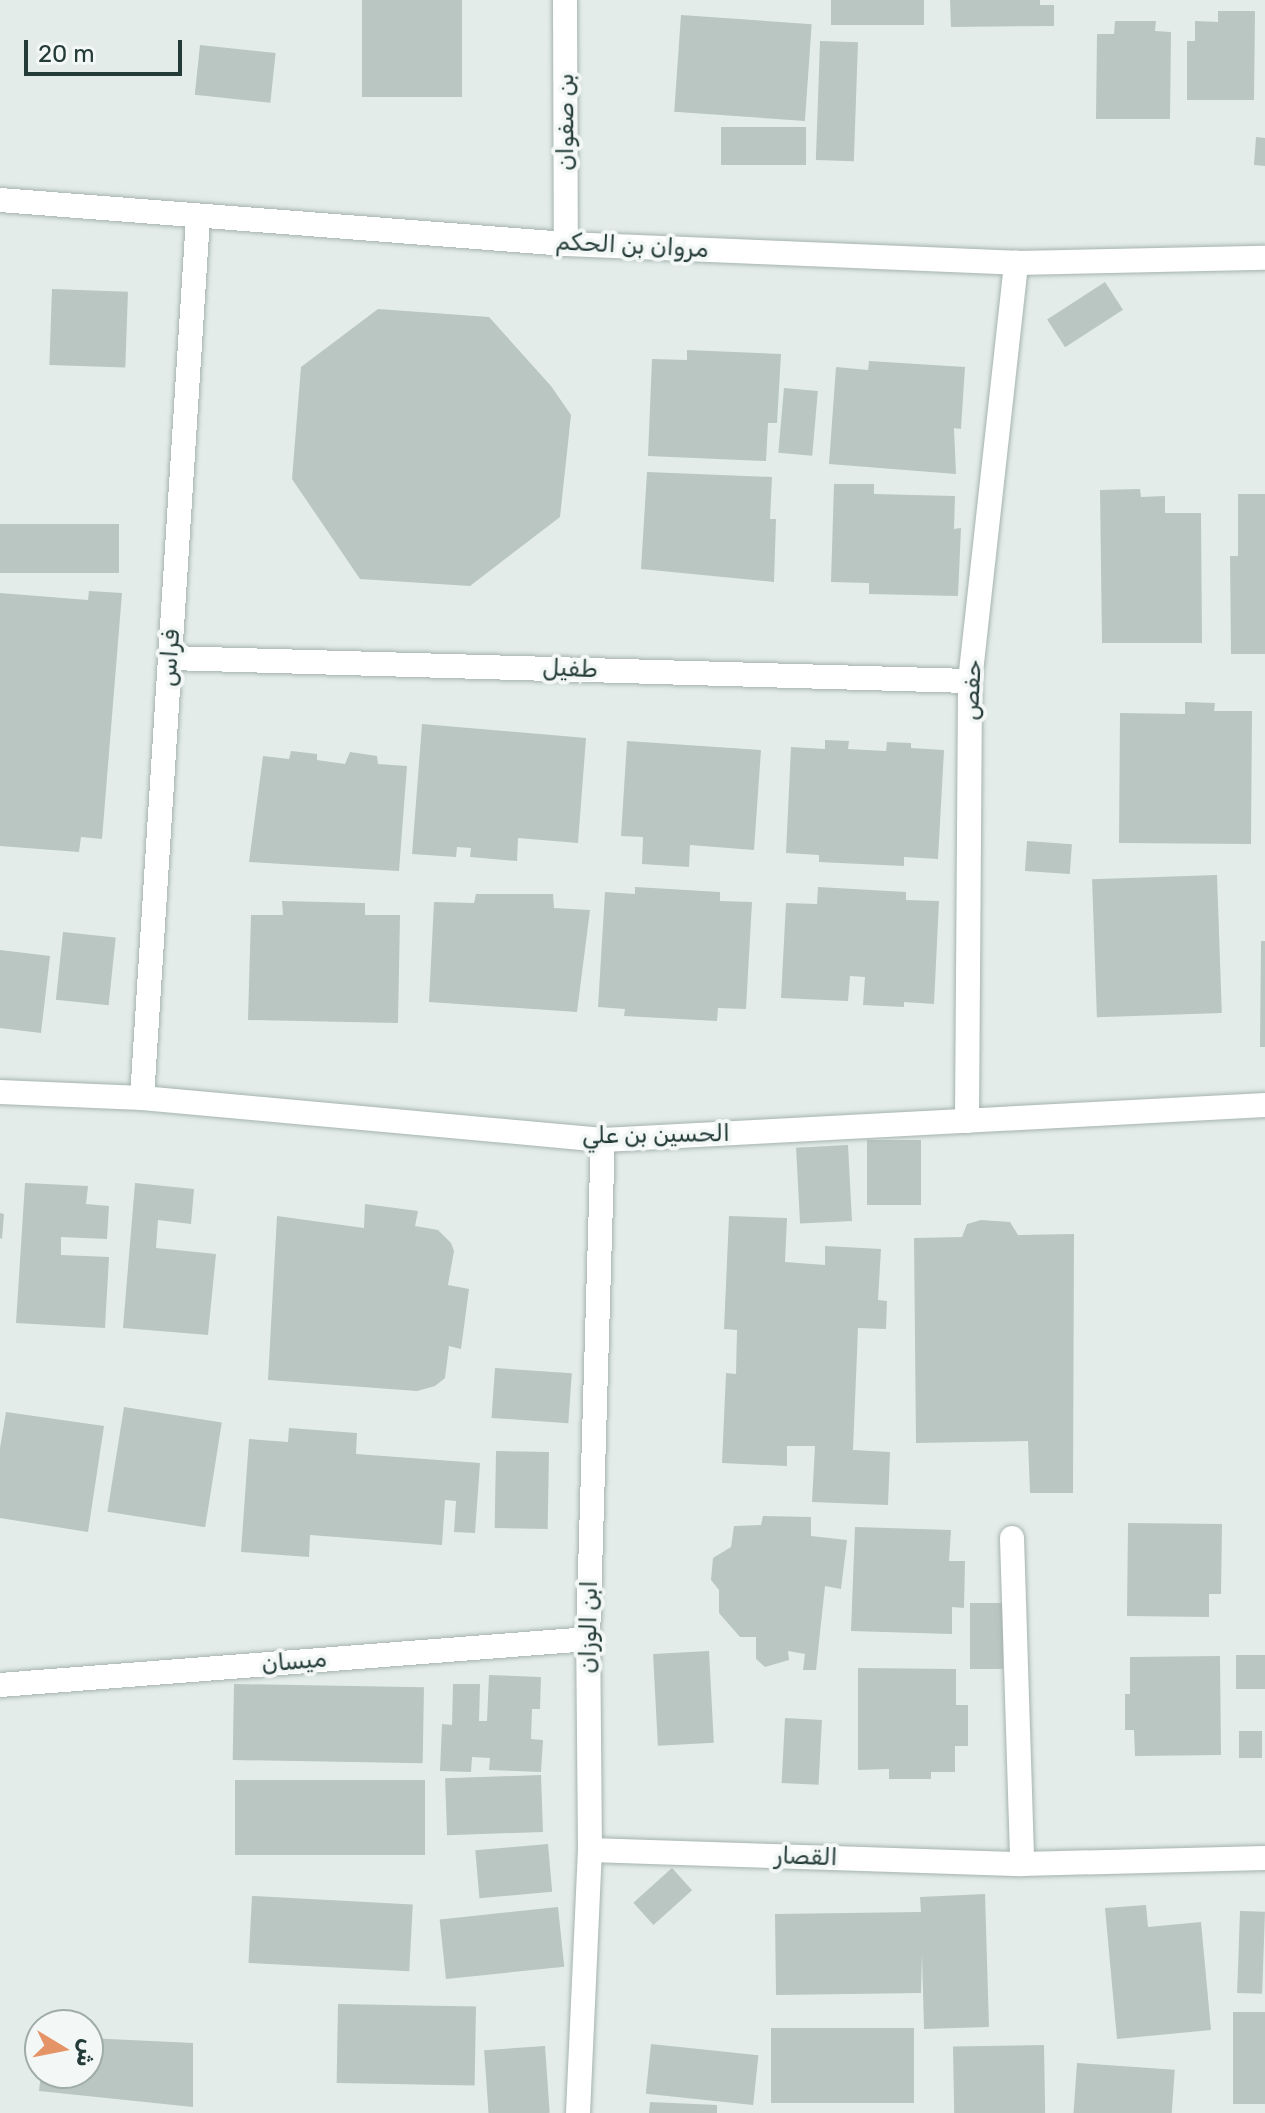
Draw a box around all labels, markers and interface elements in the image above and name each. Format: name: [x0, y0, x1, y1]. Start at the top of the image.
scale bar: [28, 24, 186, 74]
text: 20 m: [38, 40, 95, 68]
street label: بن صفوان: [552, 73, 580, 171]
street label: مروان بن الحكم: [555, 228, 709, 264]
street label: فراس: [154, 628, 186, 688]
street label: طفيل: [542, 654, 598, 684]
street label: حفص: [956, 659, 988, 721]
street label: الحسين بن علي: [582, 1119, 730, 1151]
street label: ابن الوزان: [574, 1580, 604, 1674]
street label: ميسان: [260, 1645, 328, 1679]
street label: القصار: [774, 1842, 838, 1872]
north arrow: [24, 2009, 104, 2089]
text: ش: [70, 2037, 102, 2069]

